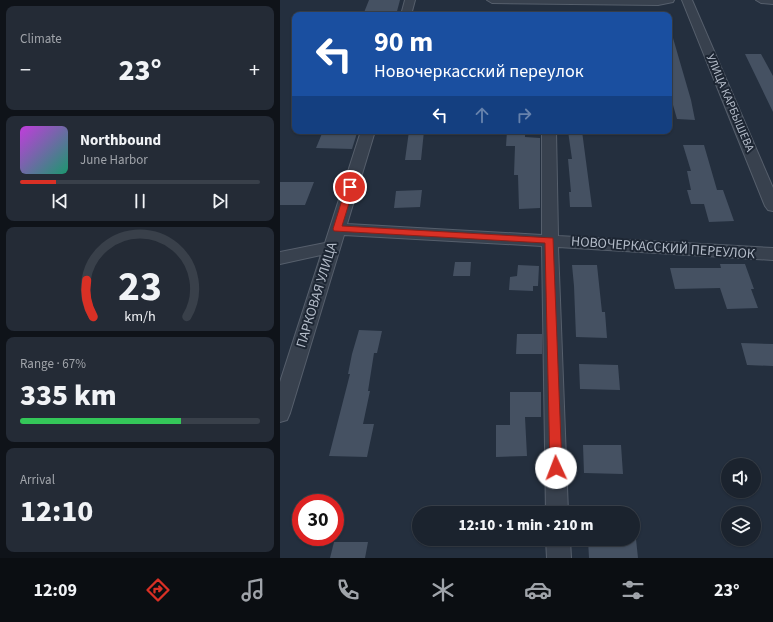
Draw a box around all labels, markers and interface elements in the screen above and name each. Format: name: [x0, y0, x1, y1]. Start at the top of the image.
text: 90 m: [374, 22, 433, 62]
icon: left: [308, 28, 360, 80]
text: Climate: [20, 30, 62, 48]
text: 23°: [118, 49, 162, 92]
street label: УЛИЦА КАРБЫШЕВА: [702, 51, 758, 155]
text: −: [20, 54, 31, 86]
text: +: [249, 54, 260, 86]
text: Новочеркасский переулок: [374, 59, 584, 84]
icon: left: [429, 104, 451, 126]
icon: ahead: [471, 104, 493, 126]
icon: right: [513, 104, 535, 126]
text: Northbound: [80, 130, 161, 151]
text: June Harbor: [80, 151, 148, 169]
pin: [333, 170, 367, 204]
icon: arrive: [339, 176, 361, 198]
icon: previous: [49, 190, 71, 212]
icon: pause: [129, 190, 151, 212]
icon: next: [209, 190, 231, 212]
street label: НОВОЧЕРКАССКИЙ ПЕРЕУЛОК: [570, 232, 757, 264]
street label: ПАРКОВАЯ УЛИЦА: [291, 239, 343, 350]
text: 23: [118, 257, 162, 317]
text: km/h: [124, 306, 156, 327]
text: Range · 67%: [20, 355, 86, 373]
text: 335 km: [20, 374, 117, 417]
position arrow: [535, 447, 577, 489]
map controls: [721, 458, 761, 546]
button: sound: [721, 458, 761, 498]
text: Arrival: [20, 471, 55, 489]
text: 12:10: [20, 490, 93, 533]
speed limit sign: 30: [292, 494, 344, 546]
button: layers: [721, 506, 761, 546]
text: 12:10 · 1 min · 210 m: [459, 515, 593, 536]
icon: directions: [144, 576, 172, 604]
icon: music: [239, 576, 267, 604]
icon: phone: [334, 576, 362, 604]
icon: climate: [429, 576, 457, 604]
icon: car: [524, 576, 552, 604]
icon: filters: [619, 576, 647, 604]
text: 12:09: [34, 578, 77, 603]
text: 23°: [714, 578, 740, 603]

